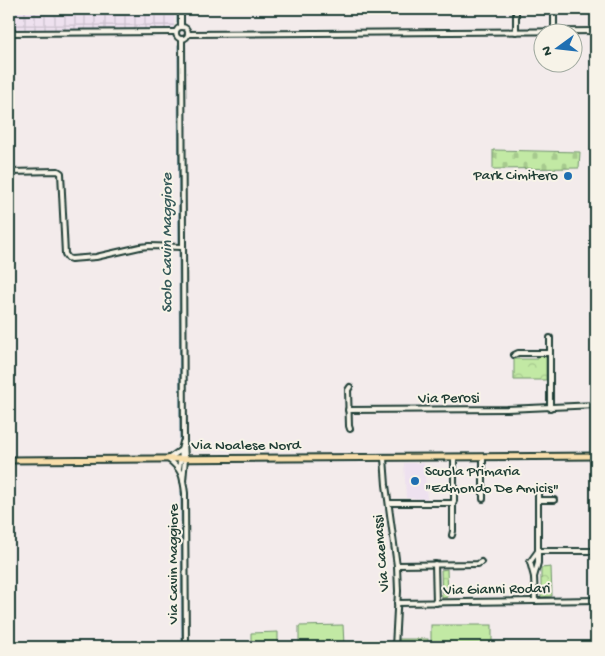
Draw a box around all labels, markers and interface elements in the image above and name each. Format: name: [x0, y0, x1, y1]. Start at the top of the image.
north arrow: [532, 22, 582, 72]
text: N: [538, 44, 557, 57]
place label: Park Cimitero: [473, 167, 558, 185]
marker: Park Cimitero: [562, 170, 574, 182]
water label: Scolo Cavin Maggiore: [159, 172, 178, 313]
street label: Via Perosi: [417, 389, 480, 409]
street label: Via Noalese Nord: [191, 437, 302, 455]
place label: Scuola Primaria "Edmondo De Amicis": [425, 463, 559, 498]
marker: Scuola Primaria "Edmondo De Amicis": [409, 475, 421, 487]
street label: Via Cavin Maggiore: [165, 504, 183, 625]
street label: Via Caenassi: [370, 514, 394, 593]
street label: Via Gianni Rodari: [442, 580, 551, 600]

